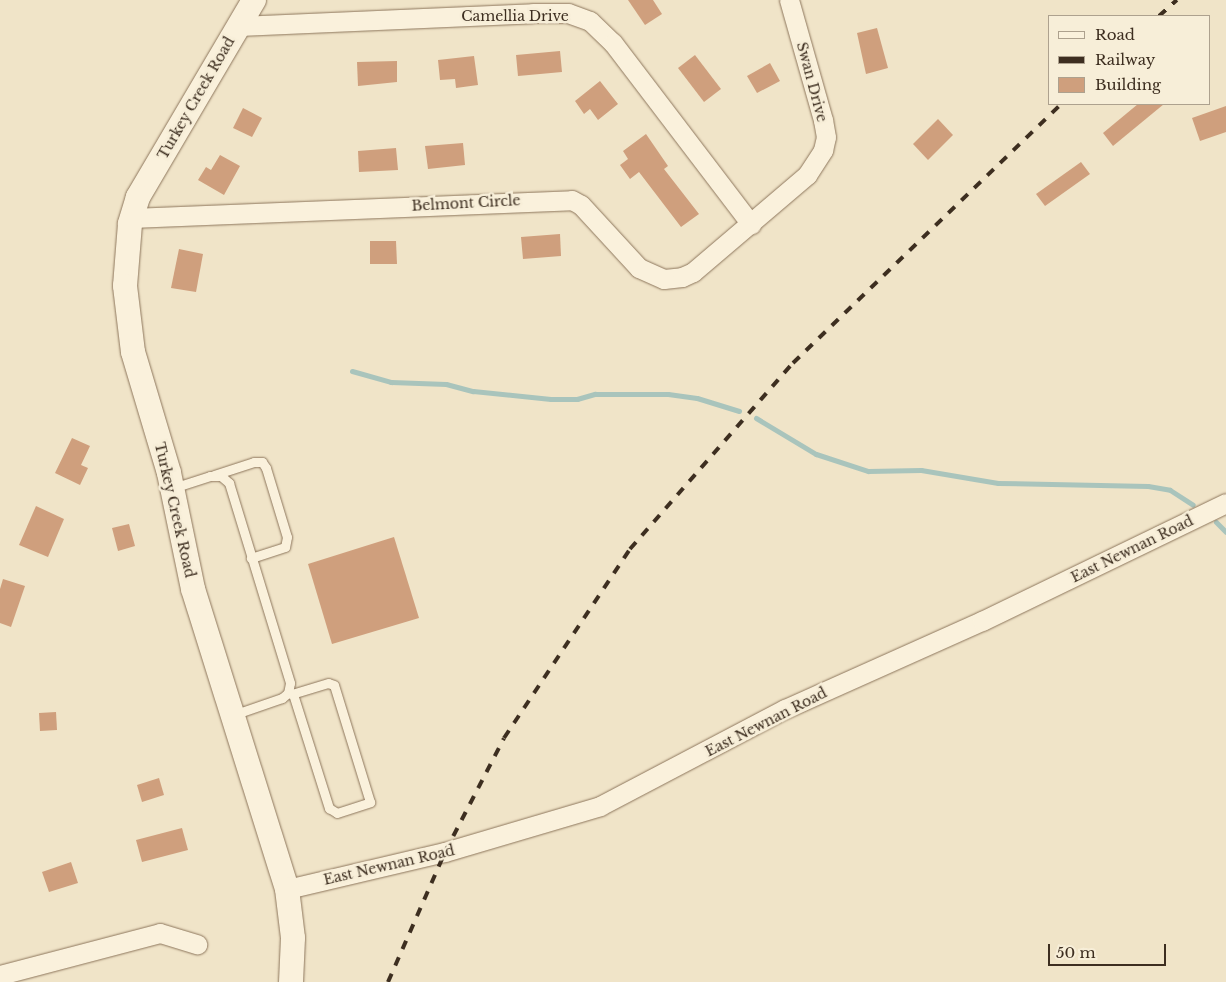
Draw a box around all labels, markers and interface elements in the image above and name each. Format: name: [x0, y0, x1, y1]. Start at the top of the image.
street label: Camellia Drive: [461, 8, 569, 24]
legend: [1048, 15, 1211, 105]
text: Road: [1095, 25, 1135, 44]
street label: Turkey Creek Road: [154, 34, 238, 162]
street label: Swan Drive: [793, 40, 831, 124]
text: Railway: [1095, 50, 1155, 69]
text: Building: [1095, 75, 1161, 94]
street label: Belmont Circle: [411, 192, 521, 214]
street label: Turkey Creek Road: [151, 440, 199, 580]
street label: East Newnan Road: [1068, 512, 1196, 586]
street label: East Newnan Road: [703, 684, 829, 760]
street label: East Newnan Road: [322, 842, 456, 888]
scale bar: [1051, 934, 1168, 966]
text: 50 m: [1056, 943, 1096, 962]

